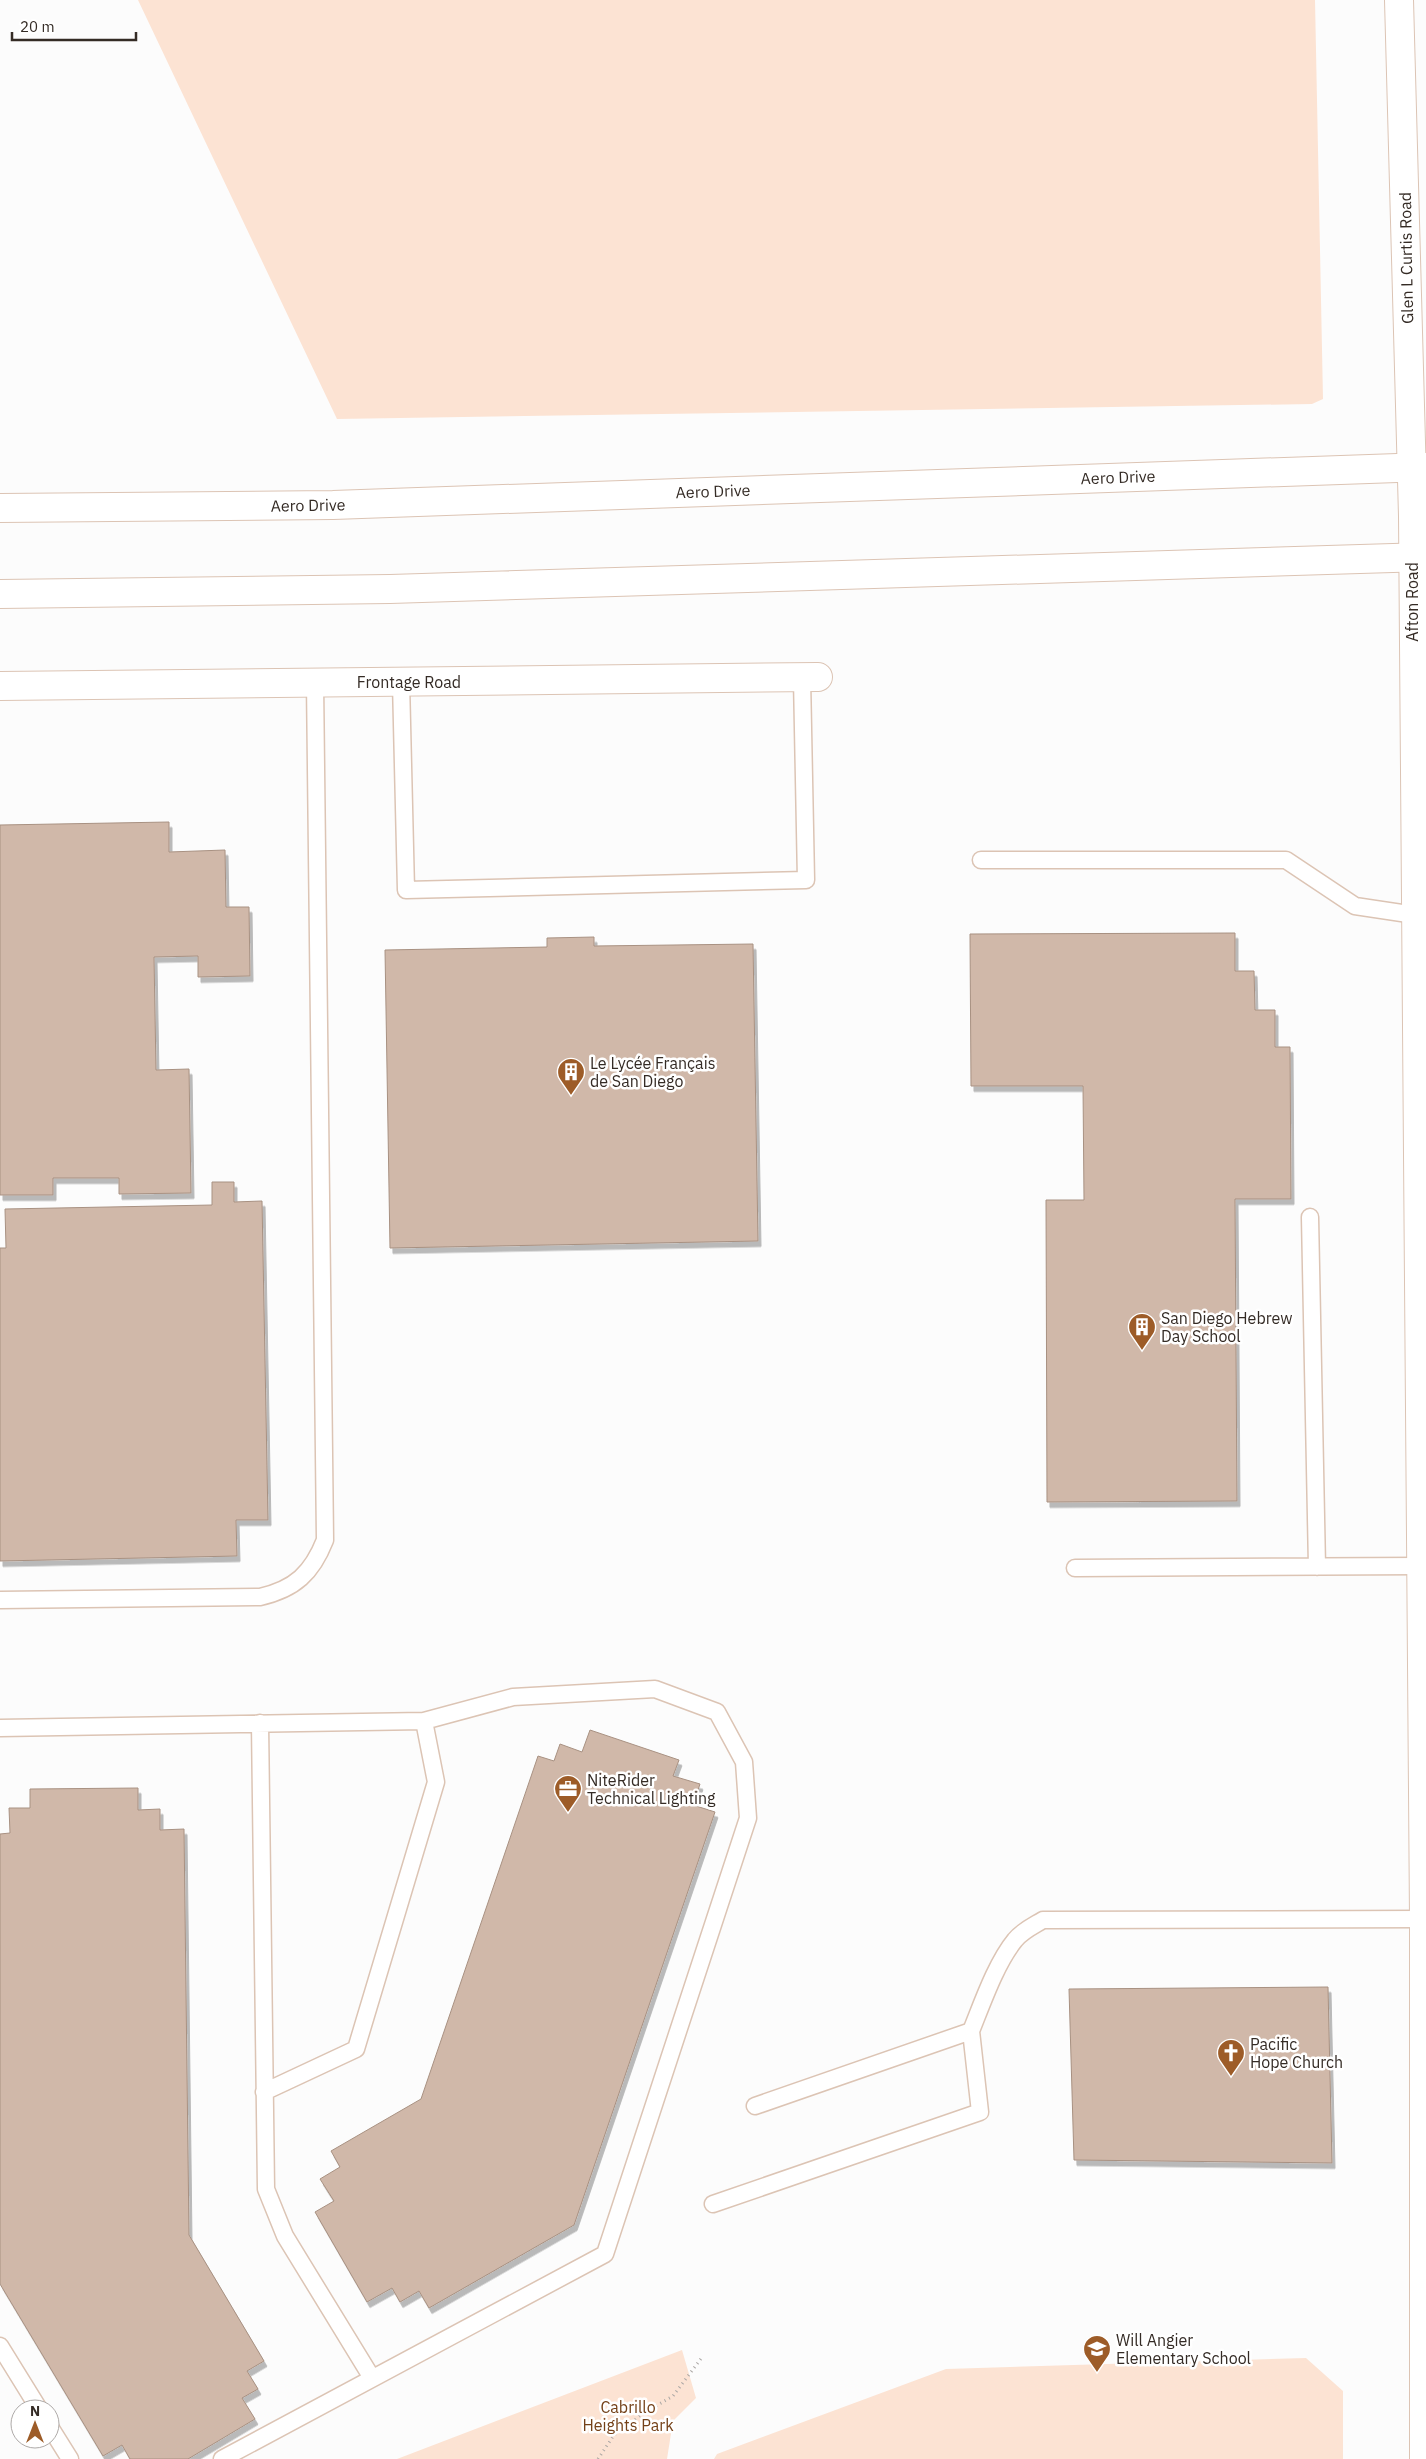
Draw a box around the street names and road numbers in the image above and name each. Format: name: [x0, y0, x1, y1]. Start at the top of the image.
street label: Glen L Curtis Road: [1395, 192, 1417, 324]
street label: Aero Drive: [1080, 466, 1156, 488]
street label: Aero Drive: [675, 480, 751, 502]
street label: Aero Drive: [270, 494, 346, 516]
street label: Afton Road: [1402, 562, 1422, 642]
street label: Frontage Road: [357, 672, 461, 692]

